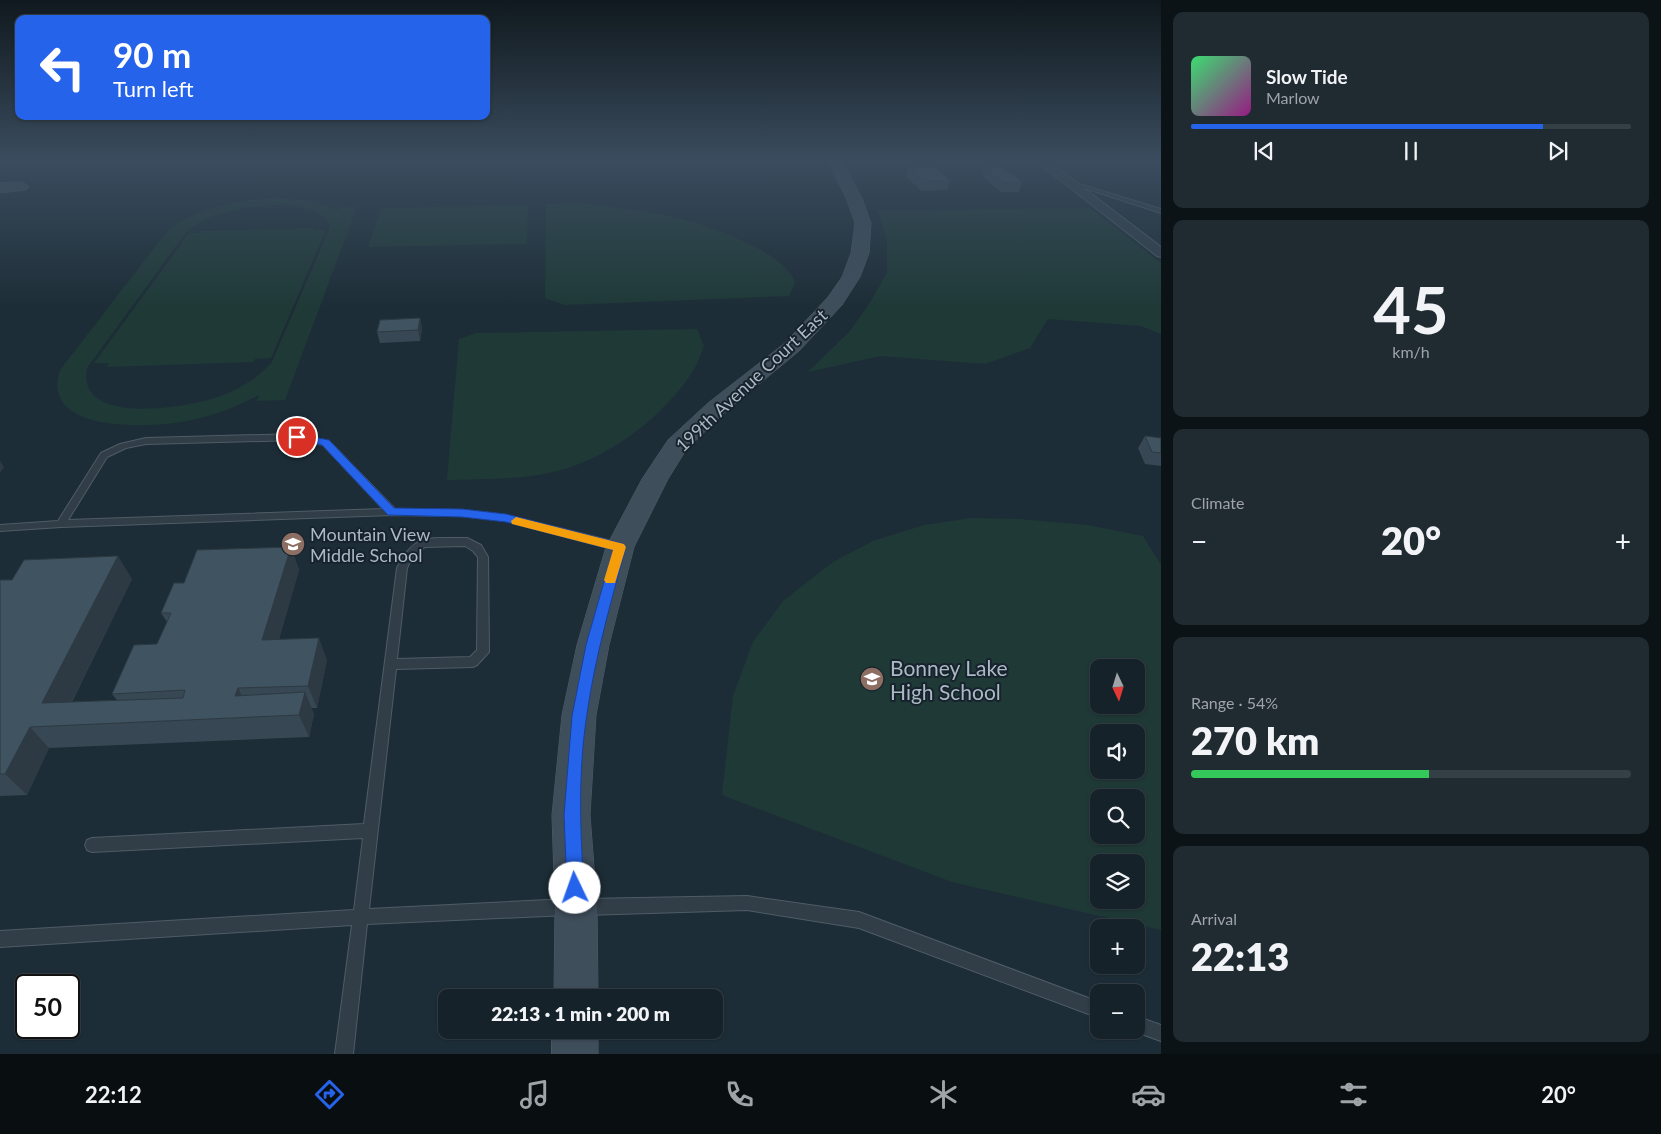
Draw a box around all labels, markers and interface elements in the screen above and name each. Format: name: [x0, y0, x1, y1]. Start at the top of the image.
text: 90 m: [113, 33, 191, 75]
icon: left: [30, 35, 95, 100]
text: Slow Tide: [1266, 65, 1348, 88]
text: Turn left: [113, 75, 194, 102]
text: Marlow: [1266, 88, 1320, 107]
icon: previous: [1250, 137, 1278, 165]
icon: pause: [1397, 137, 1425, 165]
icon: next: [1544, 137, 1572, 165]
text: 45: [1373, 270, 1449, 348]
street label: 199th Avenue Court East: [671, 304, 832, 456]
text: km/h: [1392, 342, 1430, 361]
pin: [276, 416, 318, 458]
icon: arrive: [283, 423, 311, 451]
text: Climate: [1191, 493, 1244, 512]
text: 20°: [1381, 517, 1441, 563]
place label: Mountain View Middle School: [310, 523, 430, 566]
text: −: [1191, 524, 1207, 558]
text: +: [1615, 524, 1631, 558]
school or university icon: Mountain View Middle School: [280, 531, 306, 557]
place label: Bonney Lake High School: [890, 655, 1008, 704]
north arrow: [1090, 659, 1145, 714]
map controls: [1090, 659, 1145, 1039]
school or university icon: Bonney Lake High School: [859, 666, 885, 692]
text: Range · 54%: [1191, 693, 1278, 712]
text: 270 km: [1191, 717, 1319, 763]
button: sound: [1090, 724, 1145, 779]
button: search: [1090, 789, 1145, 844]
button: layers: [1090, 854, 1145, 909]
position arrow: [548, 861, 600, 913]
text: Arrival: [1191, 909, 1237, 928]
button: +: [1090, 919, 1145, 974]
text: 22:13: [1191, 933, 1289, 979]
speed limit sign: 50: [15, 974, 80, 1039]
button: −: [1090, 984, 1145, 1039]
text: 22:13 · 1 min · 200 m: [491, 1002, 670, 1025]
icon: directions: [312, 1077, 347, 1112]
icon: music: [517, 1077, 552, 1112]
icon: phone: [722, 1077, 757, 1112]
icon: climate: [926, 1077, 961, 1112]
icon: car: [1131, 1077, 1166, 1112]
icon: filters: [1336, 1077, 1371, 1112]
text: 22:12: [85, 1081, 142, 1108]
text: 20°: [1541, 1081, 1576, 1108]

